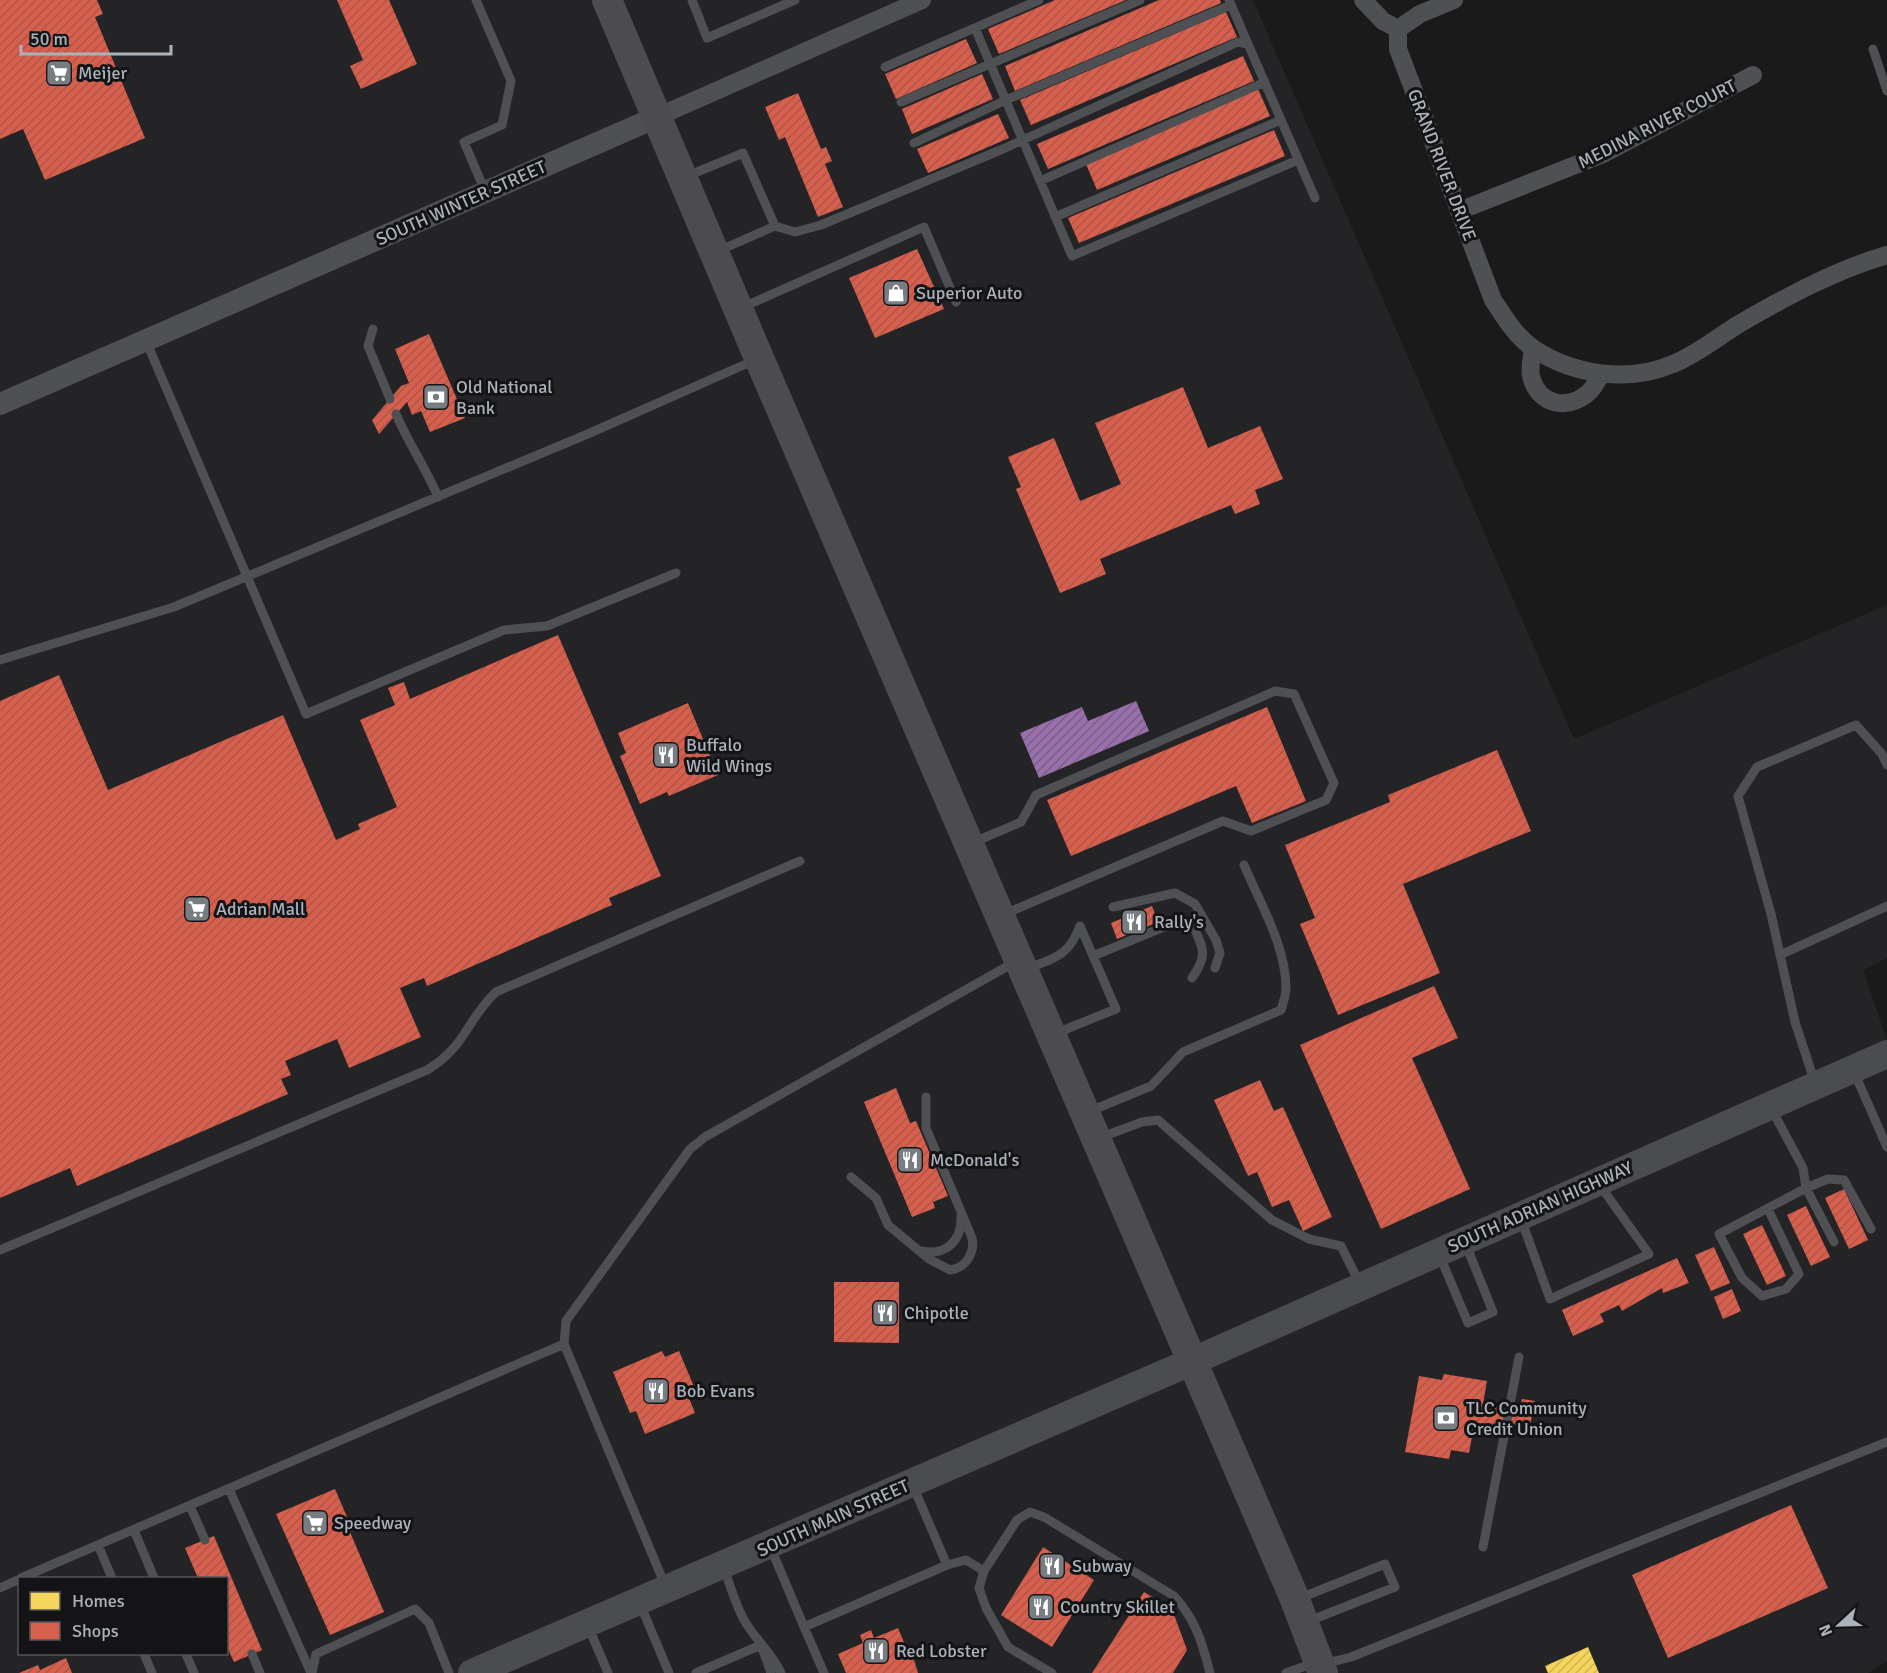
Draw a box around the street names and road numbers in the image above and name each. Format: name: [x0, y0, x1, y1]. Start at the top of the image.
street label: MEDINA RIVER COURT: [1574, 75, 1740, 173]
street label: GRAND RIVER DRIVE: [1403, 86, 1481, 244]
street label: SOUTH WINTER STREET: [373, 156, 550, 250]
street label: SOUTH ADRIAN HIGHWAY: [1444, 1156, 1636, 1258]
street label: SOUTH MAIN STREET: [754, 1474, 913, 1561]

